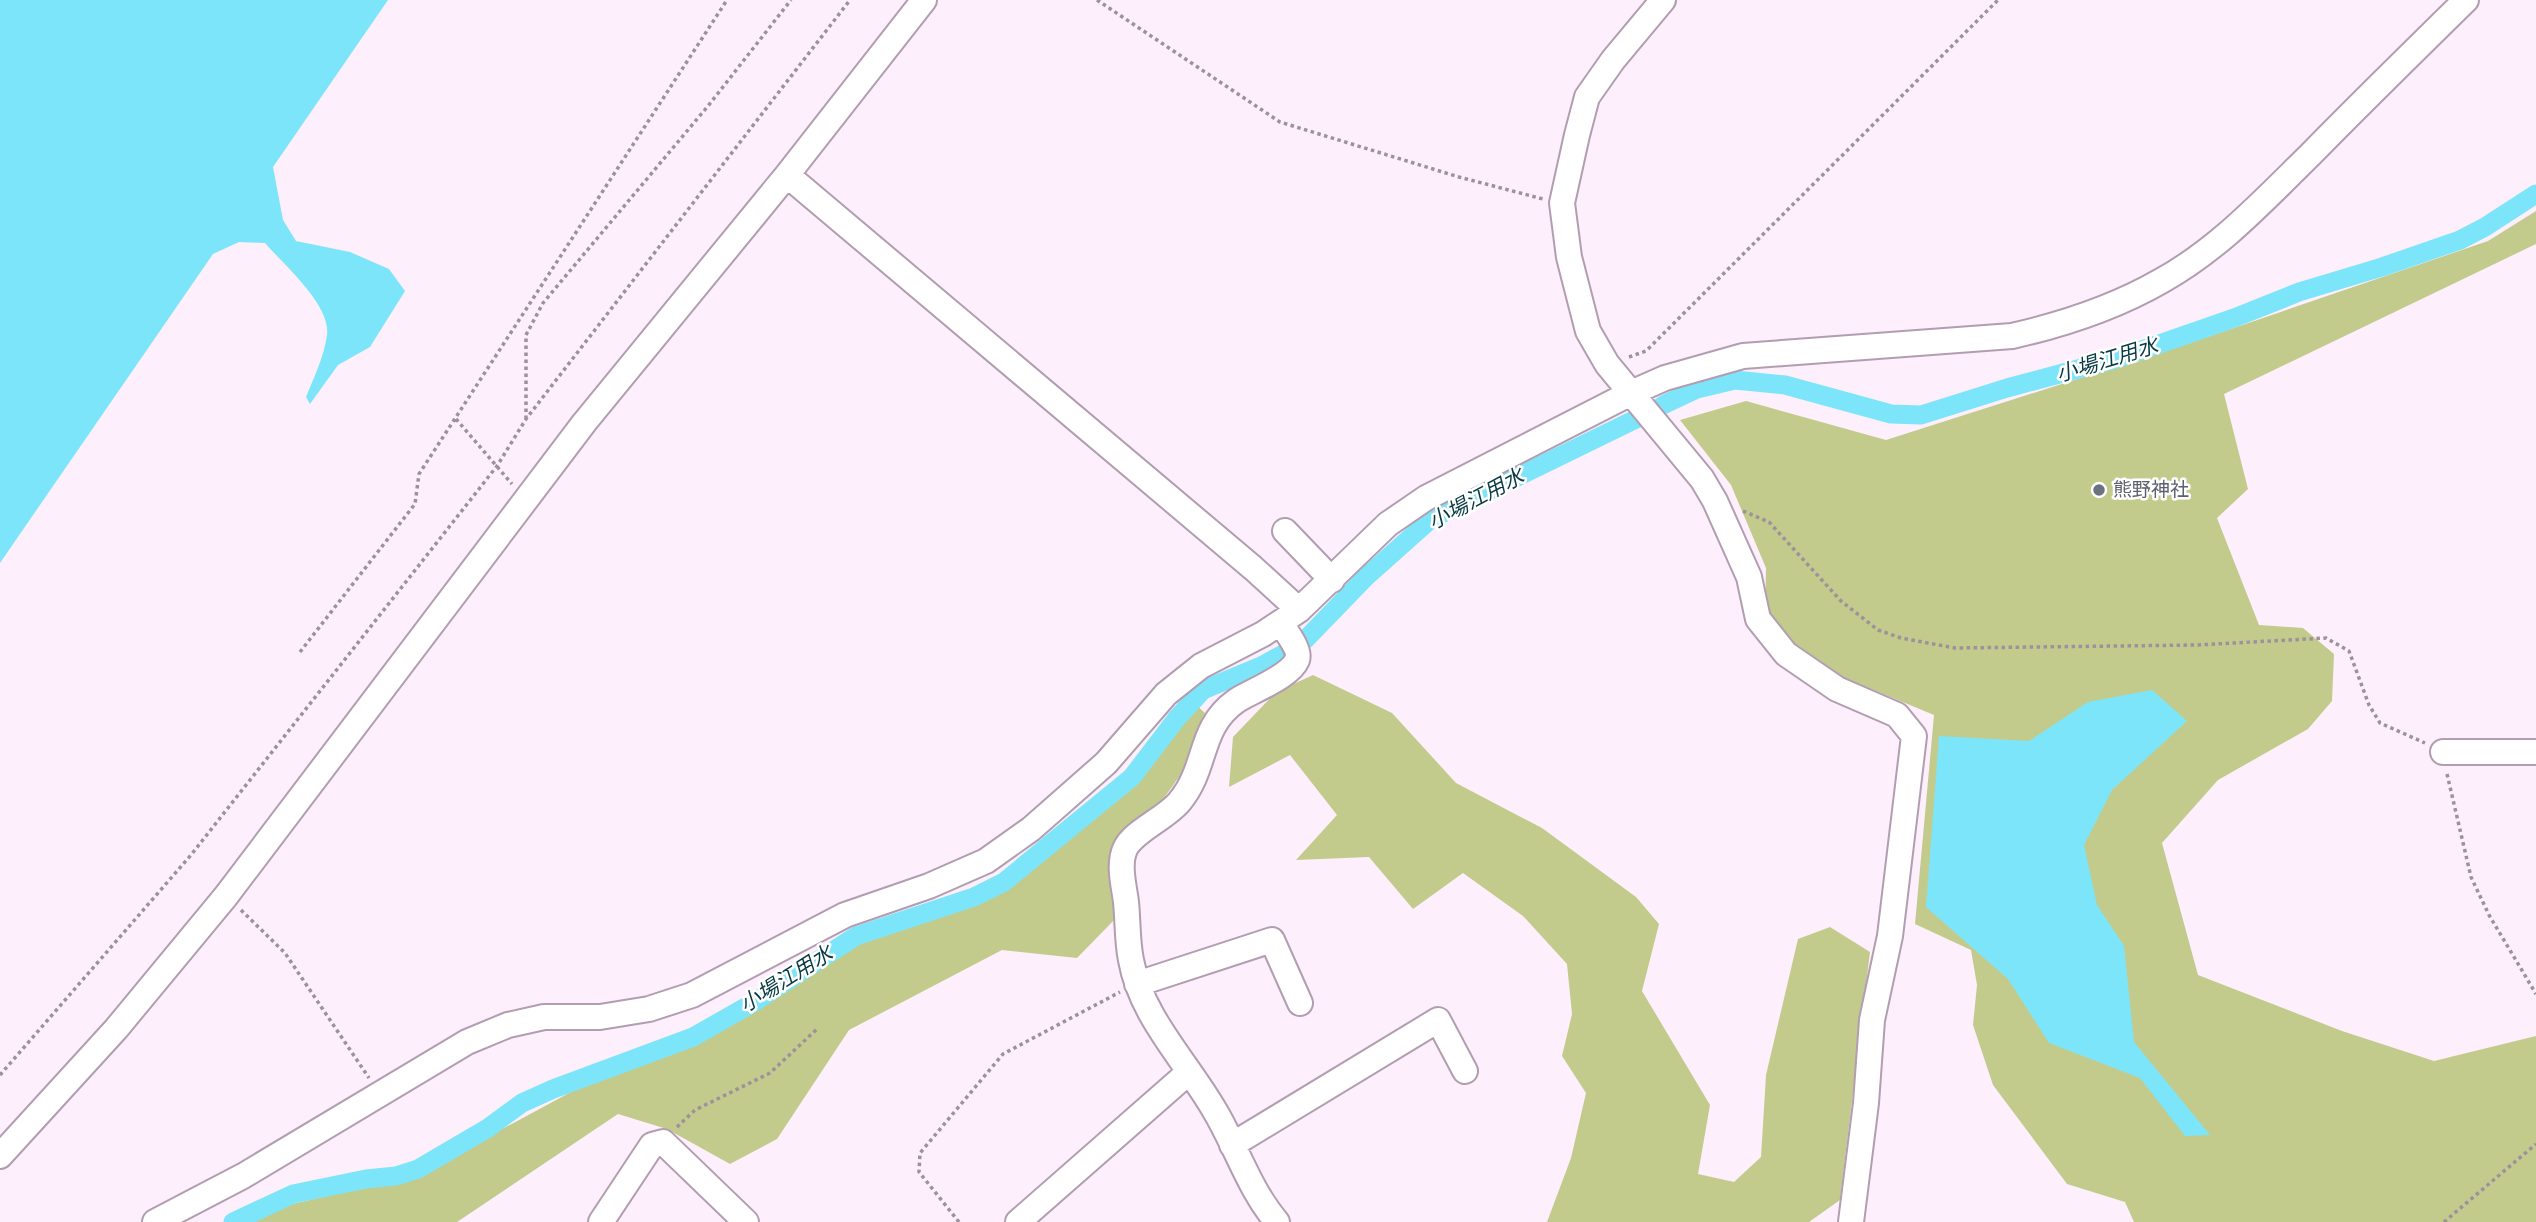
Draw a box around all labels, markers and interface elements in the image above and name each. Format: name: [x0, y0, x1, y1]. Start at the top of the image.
water label: 小場江用水: [2052, 330, 2164, 390]
water label: 小場江用水: [1423, 460, 1531, 537]
place label: 熊野神社: [2113, 477, 2189, 504]
marker: 熊野神社: [2091, 482, 2107, 498]
water label: 小場江用水: [734, 937, 840, 1020]

